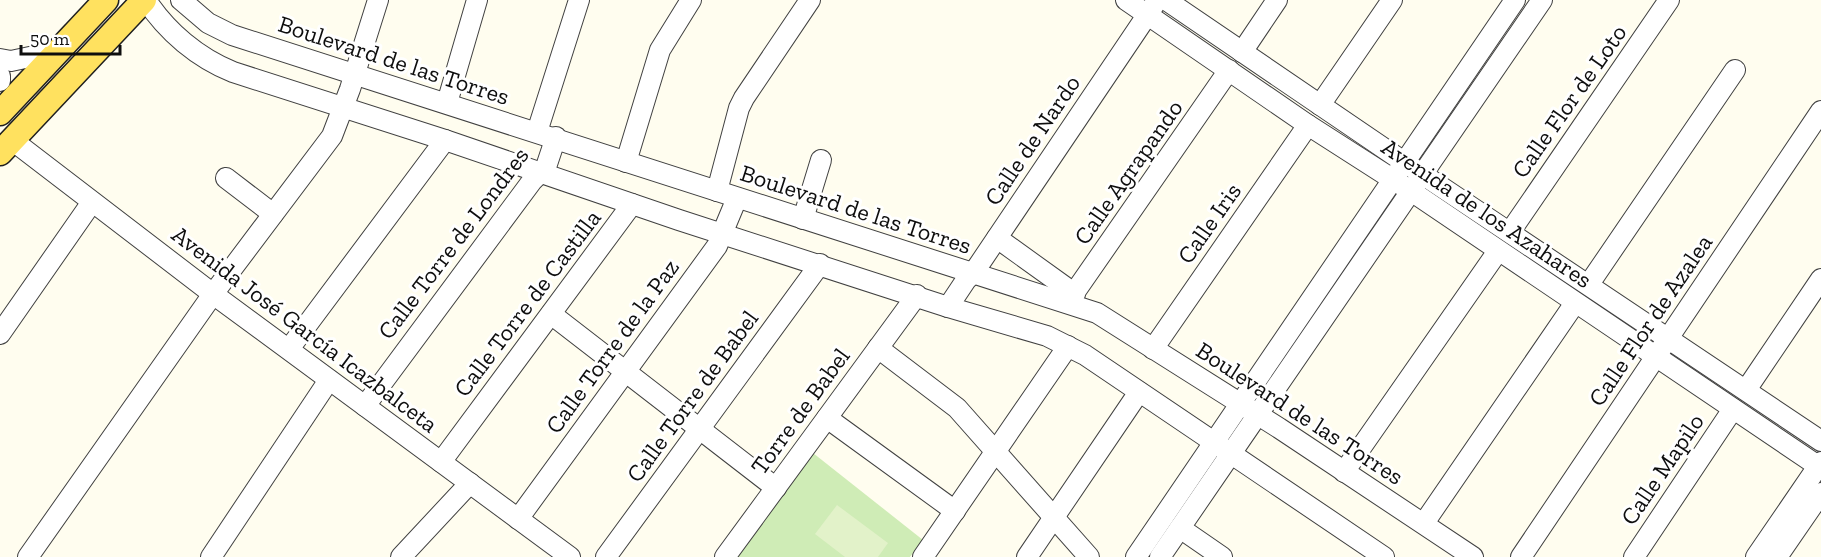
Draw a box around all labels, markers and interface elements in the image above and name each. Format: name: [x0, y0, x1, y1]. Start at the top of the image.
street label: Boulevard de las Torres: [275, 9, 513, 111]
scale bar: [21, 18, 120, 56]
street label: Calle Flor de Loto: [1505, 19, 1633, 183]
text: 50 m: [30, 28, 70, 50]
street label: Calle de Nardo: [978, 69, 1086, 211]
street label: Calle Agrapando: [1067, 94, 1189, 250]
street label: Avenida de los Azahares: [1376, 132, 1598, 294]
street label: Calle Torre de Londres: [371, 141, 535, 345]
street label: Boulevard de las Torres: [737, 158, 975, 260]
street label: Calle Iris: [1171, 177, 1247, 269]
street label: Calle Torre de Castilla: [447, 204, 607, 402]
street label: Avenida José García Icazbalceta: [166, 219, 444, 439]
street label: Calle Flor de Azalea: [1582, 228, 1718, 411]
street label: Calle Torre de la Paz: [539, 253, 685, 439]
street label: Calle Torre de Babel: [620, 304, 764, 488]
street label: Boulevard de las Torres: [1191, 335, 1409, 491]
street label: Torre de Babel: [744, 342, 856, 480]
street label: Calle Mapilo: [1614, 408, 1710, 530]

